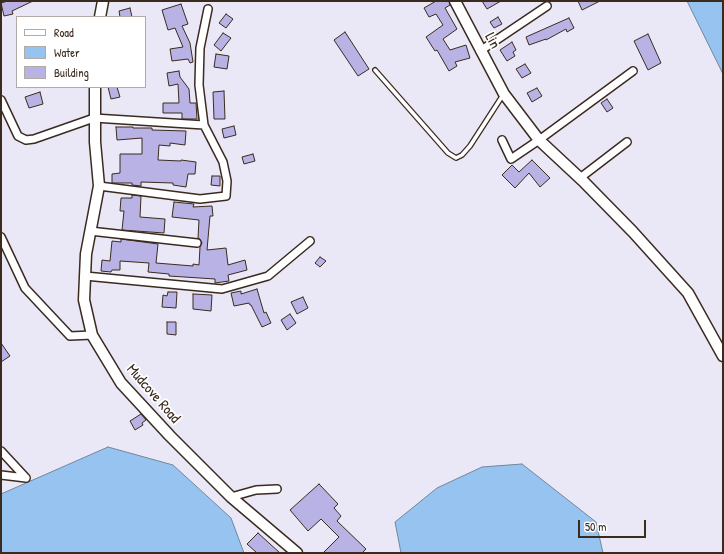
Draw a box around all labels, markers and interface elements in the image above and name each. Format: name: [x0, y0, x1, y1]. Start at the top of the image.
legend: [16, 16, 146, 88]
text: Road: [54, 24, 74, 41]
street label: Lin: [480, 30, 504, 52]
text: Water: [54, 44, 80, 61]
text: Building: [54, 64, 89, 81]
street label: Mudcove Road: [122, 361, 184, 427]
scale bar: [580, 512, 648, 538]
text: 50 m: [585, 518, 606, 535]

